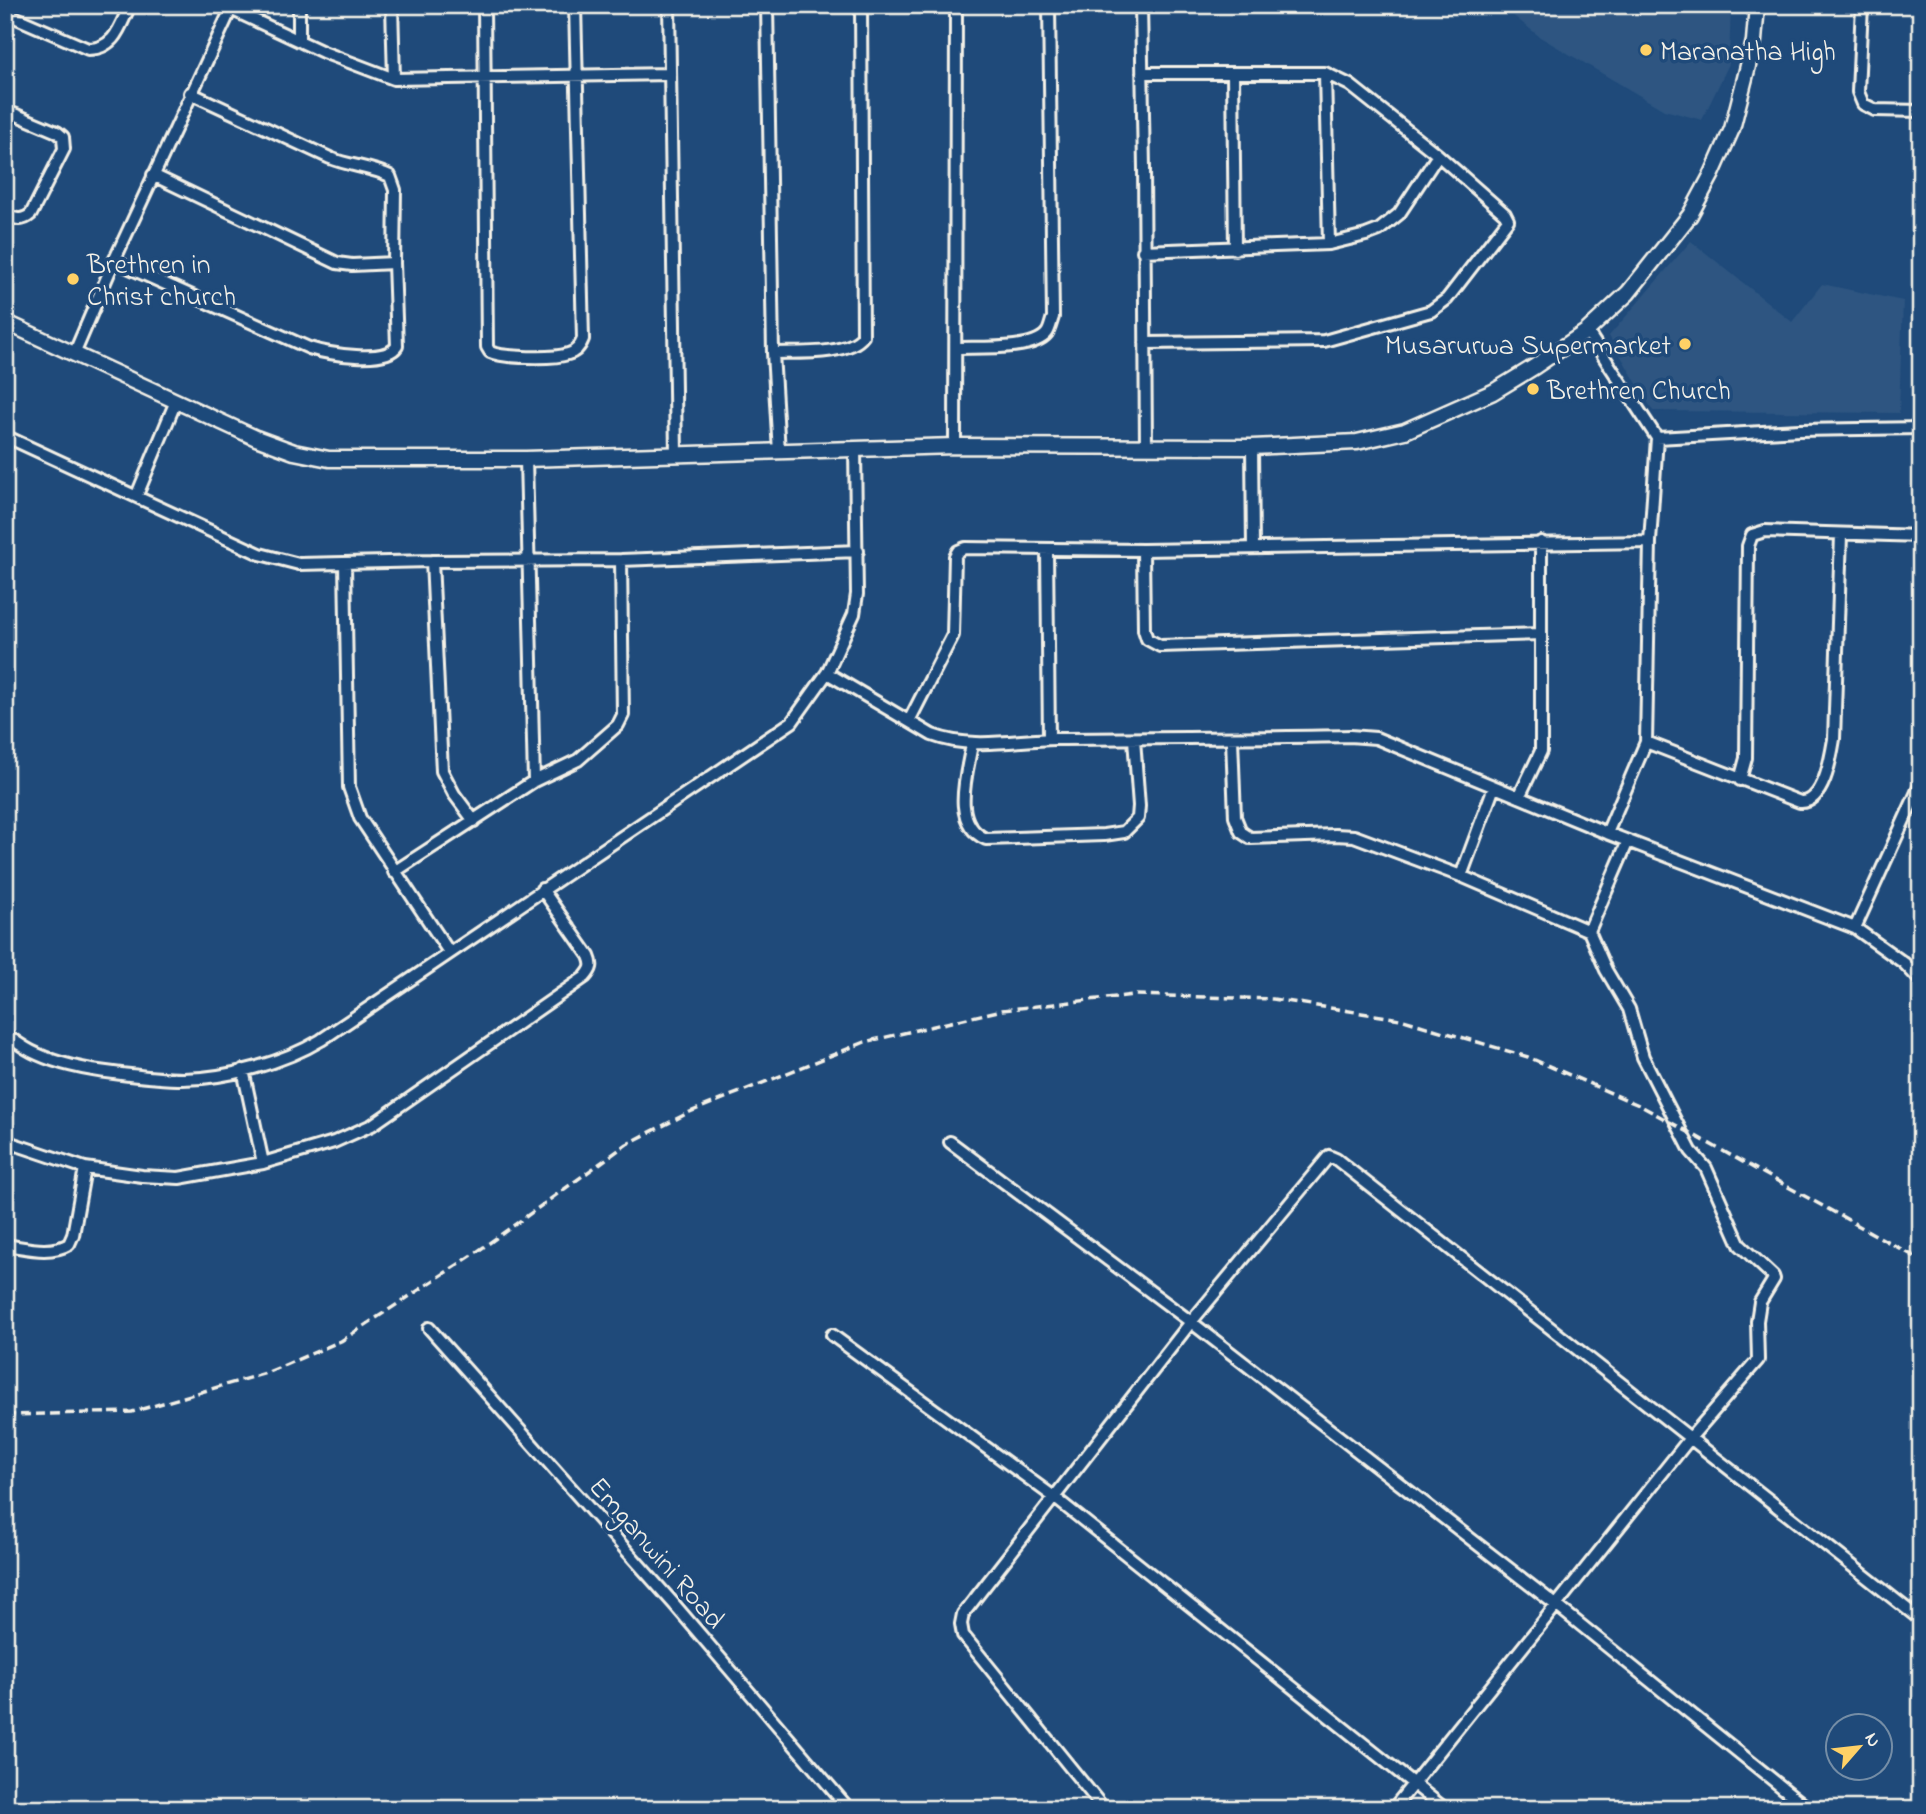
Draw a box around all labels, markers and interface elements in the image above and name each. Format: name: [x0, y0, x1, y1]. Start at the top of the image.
place label: Maranatha High: [1660, 33, 1836, 74]
marker: Maranatha High: [1638, 42, 1654, 58]
place label: Brethren in Christ church: [86, 246, 236, 319]
marker: Brethren in Christ church: [65, 271, 81, 287]
place label: Musarurwa Supermarket: [1385, 327, 1671, 368]
marker: Musarurwa Supermarket: [1677, 336, 1693, 352]
place label: Brethren Church: [1546, 372, 1731, 413]
marker: Brethren Church: [1525, 381, 1541, 397]
street label: Emganwini Road: [577, 1469, 733, 1640]
north arrow: [1825, 1713, 1895, 1783]
text: N: [1857, 1728, 1887, 1752]

